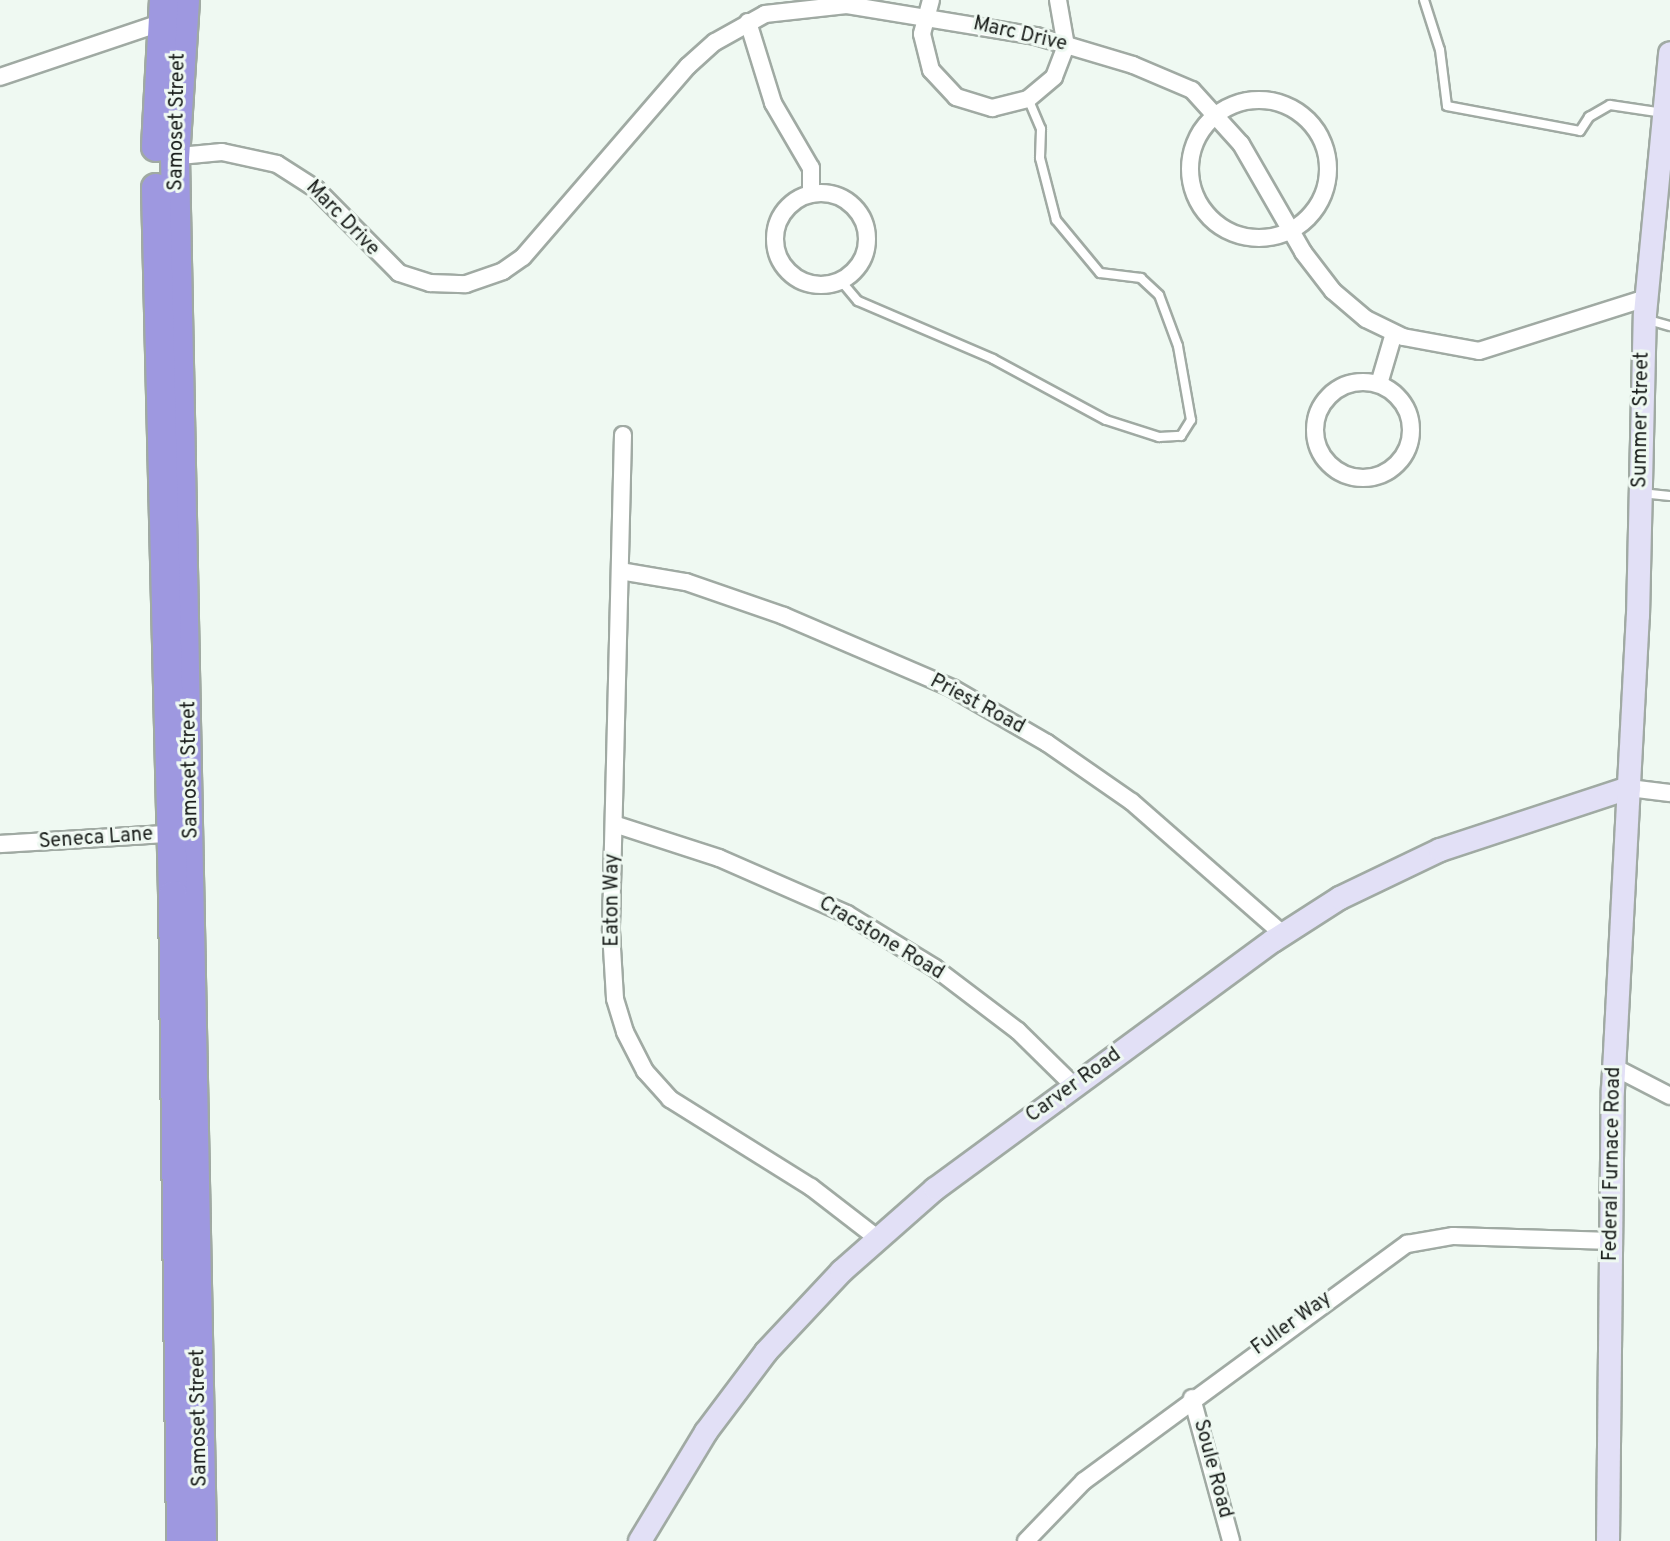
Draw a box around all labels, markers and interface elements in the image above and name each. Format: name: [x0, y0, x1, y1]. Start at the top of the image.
street label: Marc Drive: [971, 13, 1069, 57]
street label: Samoset Street: [165, 53, 191, 191]
street label: Marc Drive: [300, 176, 384, 262]
street label: Summer Street: [1629, 352, 1655, 488]
street label: Priest Road: [926, 670, 1028, 740]
street label: Samoset Street: [178, 701, 204, 839]
street label: Seneca Lane: [38, 823, 154, 855]
street label: Eaton Way: [601, 853, 625, 947]
street label: Cracstone Road: [814, 892, 948, 986]
street label: Carver Road: [1022, 1044, 1126, 1128]
street label: Federal Furnace Road: [1599, 1067, 1627, 1261]
street label: Fuller Way: [1247, 1287, 1337, 1361]
street label: Samoset Street: [187, 1349, 213, 1487]
street label: Soule Road: [1187, 1417, 1237, 1521]

